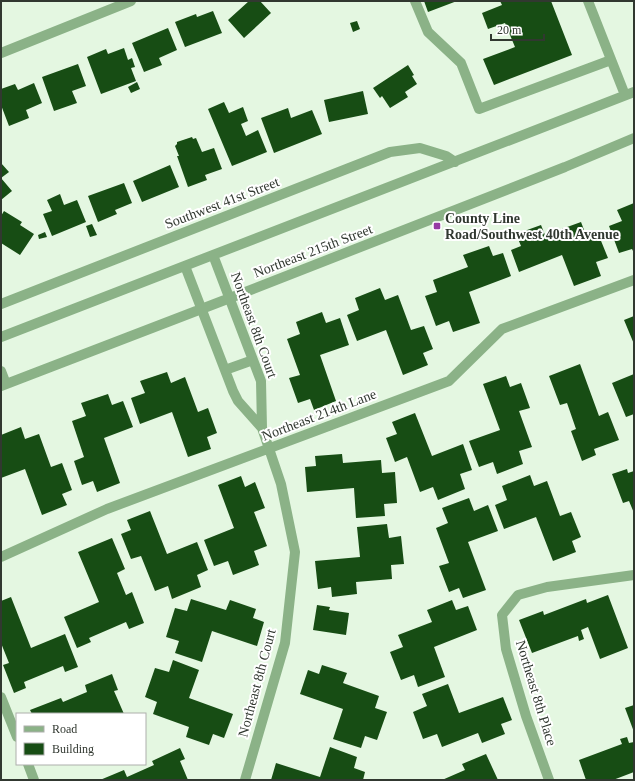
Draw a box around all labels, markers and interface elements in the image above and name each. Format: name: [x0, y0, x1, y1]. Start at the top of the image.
scale bar: [491, 16, 544, 42]
text: 20 m: [497, 23, 522, 37]
street label: Southwest 41st Street: [163, 174, 281, 232]
place label: County Line Road/Southwest 40th Avenue: [445, 211, 619, 242]
street label: Northeast 215th Street: [252, 221, 375, 281]
marker: County Line Road/Southwest 40th Avenue: [432, 221, 442, 231]
street label: Northeast 8th Court: [228, 270, 280, 380]
street label: Northeast 214th Lane: [260, 386, 378, 444]
street label: Northeast 8th Court: [235, 627, 279, 739]
street label: Northeast 8th Place: [513, 638, 559, 748]
legend: [16, 713, 146, 765]
text: Road: [52, 722, 77, 736]
text: Building: [52, 742, 94, 756]

